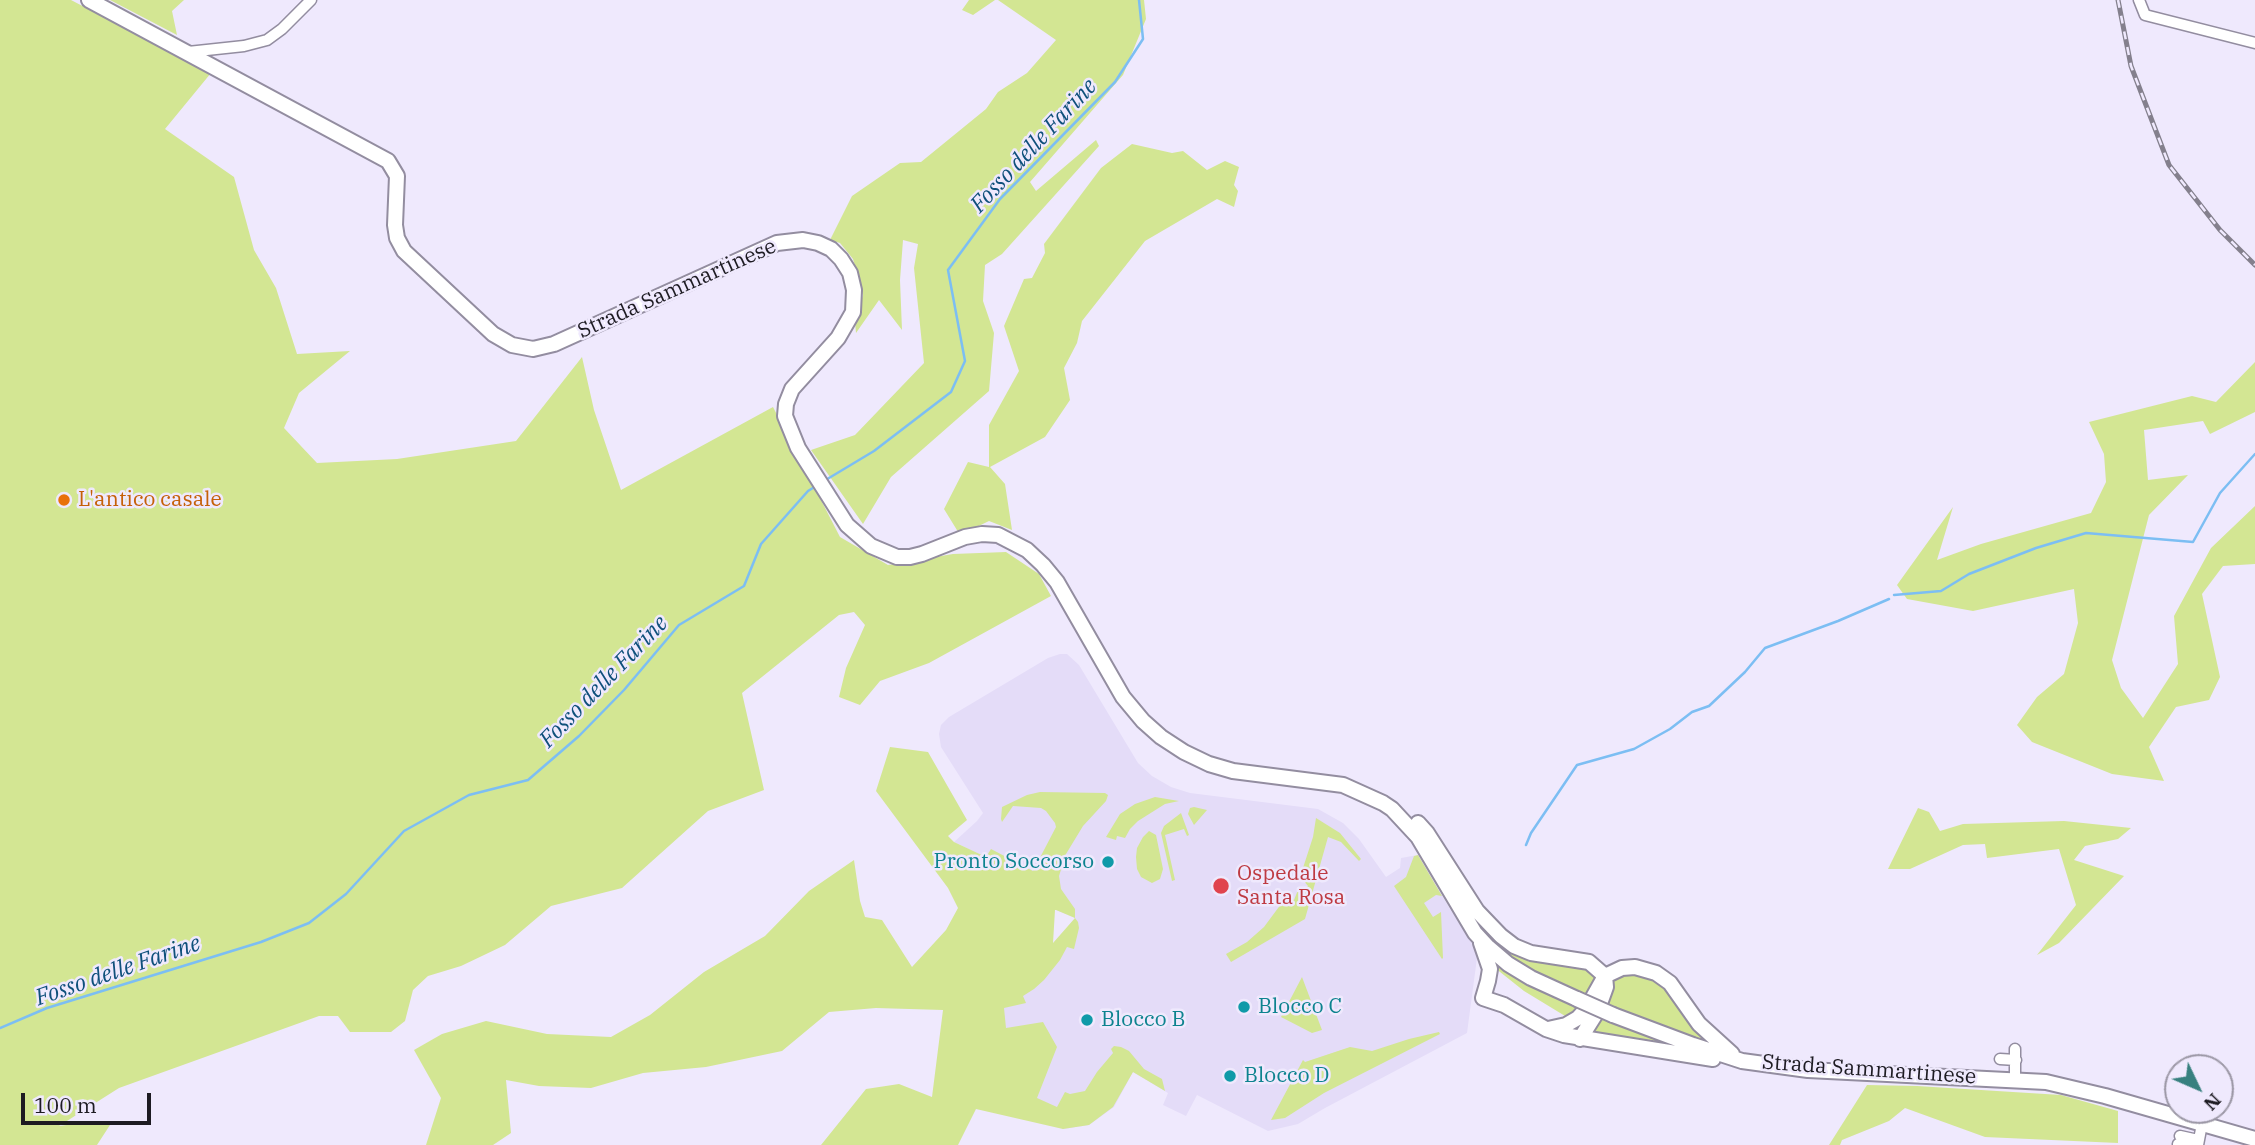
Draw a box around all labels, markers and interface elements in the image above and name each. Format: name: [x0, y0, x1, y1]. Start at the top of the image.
water label: Fosso delle Farine: [965, 73, 1103, 219]
street label: Strada Sammartinese: [574, 234, 780, 344]
place label: L'antico casale: [78, 487, 222, 513]
marker: L'antico casale: [56, 492, 72, 508]
water label: Fosso delle Farine: [534, 610, 674, 754]
place label: Pronto Soccorso: [933, 849, 1094, 875]
marker: Pronto Soccorso: [1100, 854, 1116, 870]
place label: Ospedale Santa Rosa: [1237, 861, 1345, 911]
marker: Ospedale Santa Rosa: [1211, 876, 1231, 896]
water label: Fosso delle Farine: [32, 930, 204, 1012]
place label: Blocco C: [1258, 994, 1342, 1020]
marker: Blocco C: [1236, 999, 1252, 1015]
place label: Blocco B: [1101, 1007, 1185, 1033]
marker: Blocco B: [1079, 1012, 1095, 1028]
street label: Strada Sammartinese: [1761, 1050, 1977, 1090]
north arrow: [2164, 1054, 2234, 1124]
place label: Blocco D: [1244, 1063, 1329, 1089]
marker: Blocco D: [1222, 1068, 1238, 1084]
scale bar: [24, 1078, 154, 1122]
text: N: [2199, 1088, 2227, 1116]
text: 100 m: [34, 1091, 97, 1119]

